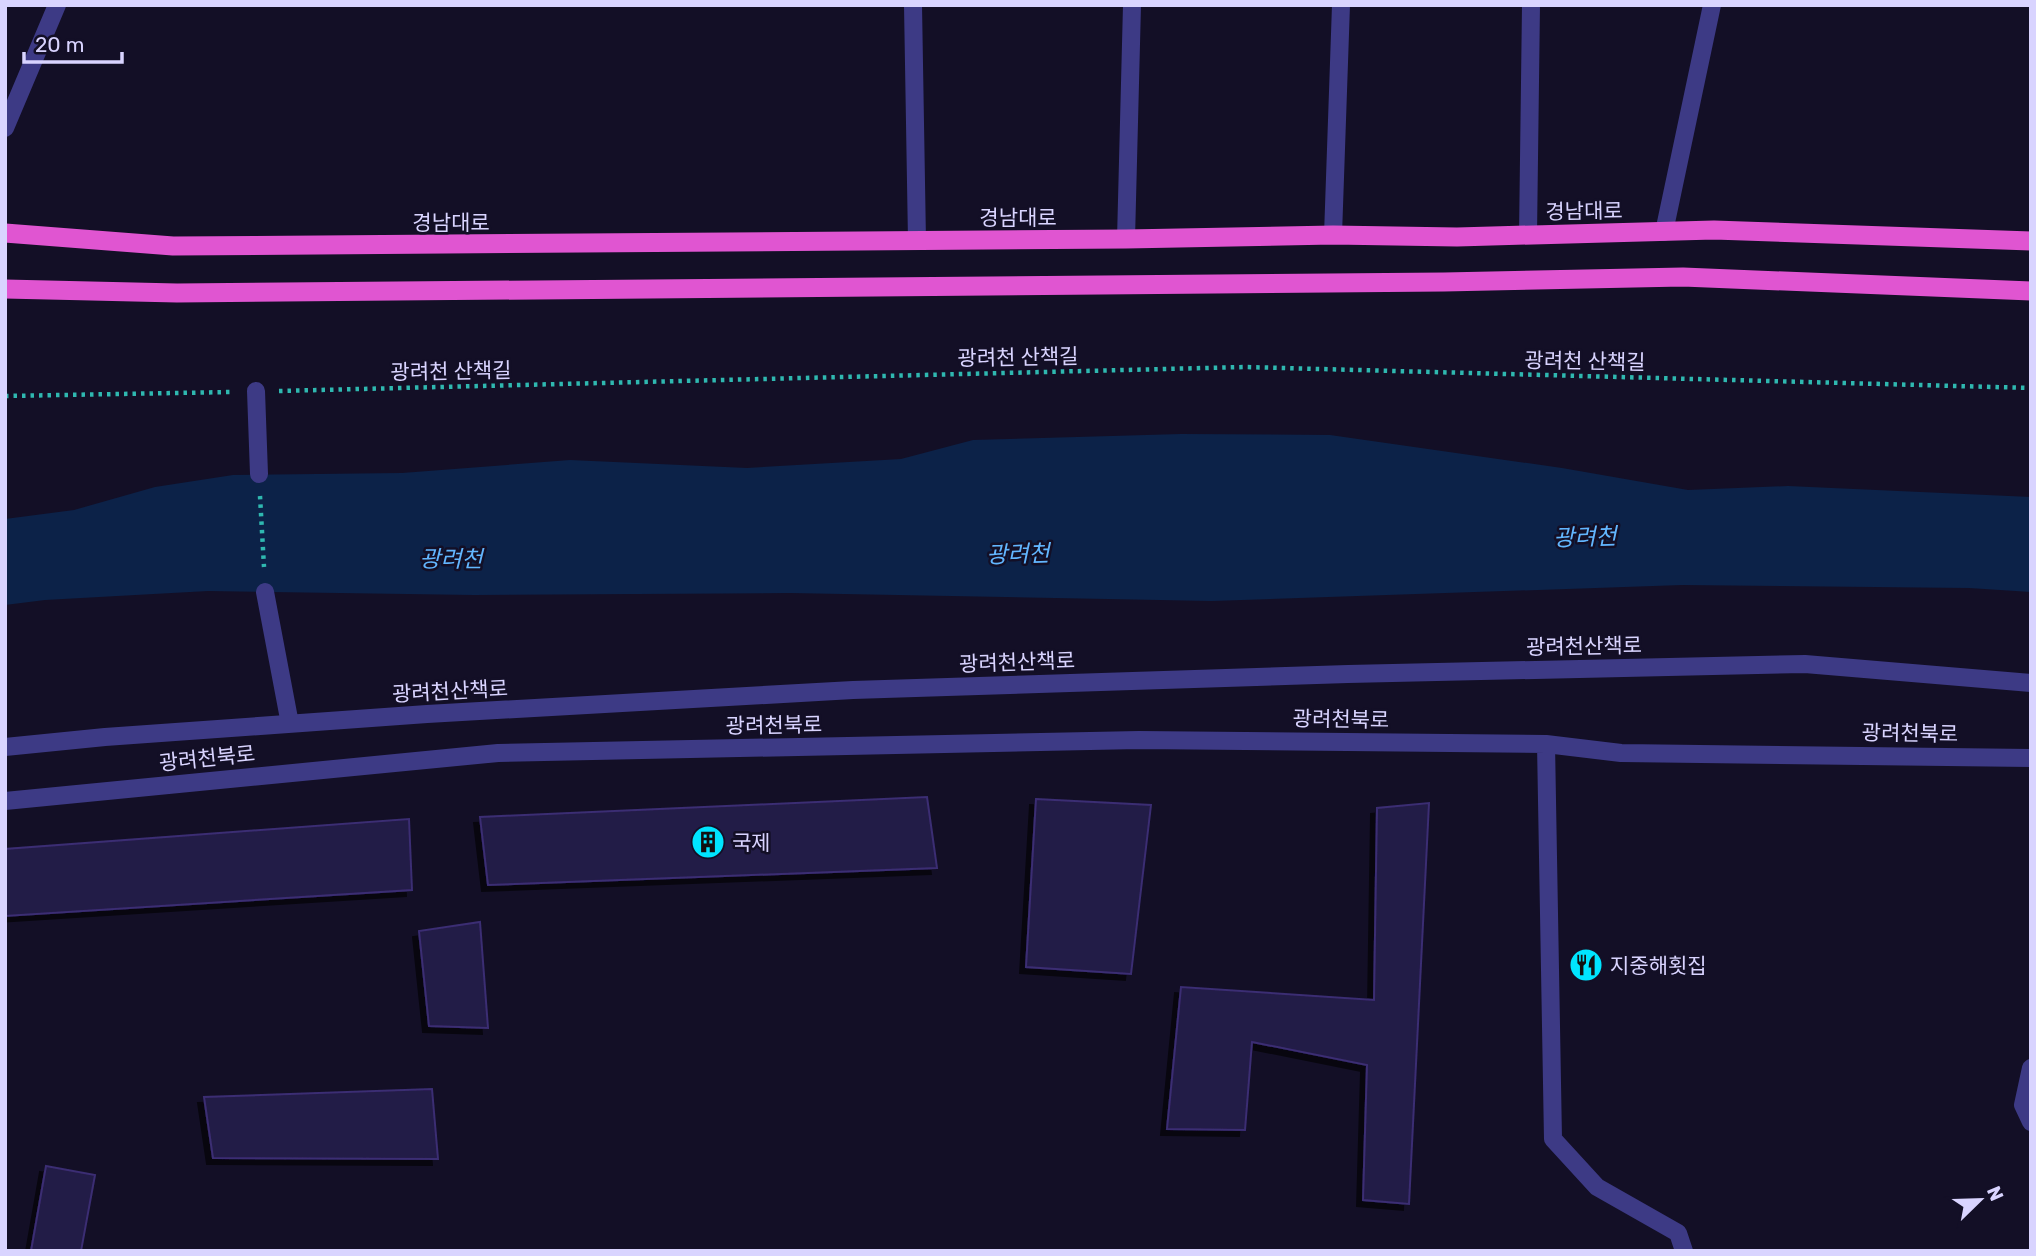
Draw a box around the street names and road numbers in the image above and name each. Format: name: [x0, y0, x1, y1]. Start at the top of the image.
street label: 경남대로: [1545, 198, 1623, 224]
street label: 경남대로: [979, 205, 1057, 230]
street label: 경남대로: [412, 210, 490, 235]
street label: 광려천 산책길: [957, 343, 1079, 371]
street label: 광려천 산책길: [1524, 347, 1646, 375]
street label: 광려천 산책길: [390, 357, 512, 385]
street label: 광려천산책로: [1526, 632, 1642, 660]
street label: 광려천산책로: [959, 647, 1075, 677]
street label: 광려천산책로: [391, 675, 509, 707]
street label: 광려천북로: [1292, 706, 1390, 732]
street label: 광려천북로: [725, 712, 823, 738]
street label: 광려천북로: [1861, 720, 1959, 746]
street label: 광려천북로: [158, 741, 256, 775]

